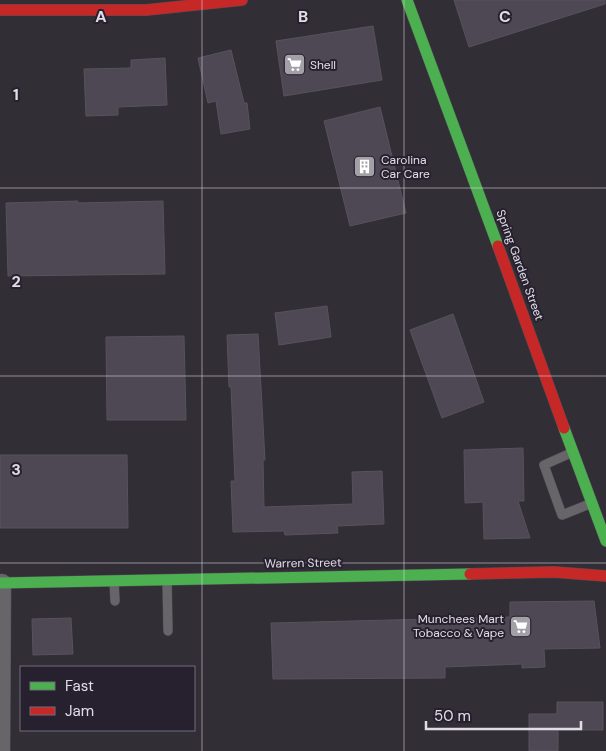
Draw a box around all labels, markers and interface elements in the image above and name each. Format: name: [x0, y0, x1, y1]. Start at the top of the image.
text: A: [95, 6, 107, 27]
text: B: [298, 6, 308, 27]
text: C: [499, 6, 511, 27]
supermarket icon: Shell: [282, 53, 306, 77]
place label: Shell: [310, 57, 336, 73]
text: 1: [13, 84, 19, 105]
place label: Carolina Car Care: [381, 152, 430, 182]
building icon: Carolina Car Care: [353, 155, 377, 179]
street label: Spring Garden Street: [493, 207, 548, 323]
text: 2: [11, 271, 21, 292]
text: 3: [11, 459, 21, 480]
street label: Warren Street: [264, 554, 342, 572]
place label: Munchees Mart Tobacco & Vape: [413, 611, 504, 641]
supermarket icon: Munchees Mart Tobacco & Vape: [508, 614, 532, 638]
legend: [20, 666, 195, 731]
text: Fast: [65, 676, 94, 696]
scale bar: [426, 698, 581, 730]
text: Jam: [65, 701, 94, 721]
text: 50 m: [434, 706, 471, 726]

